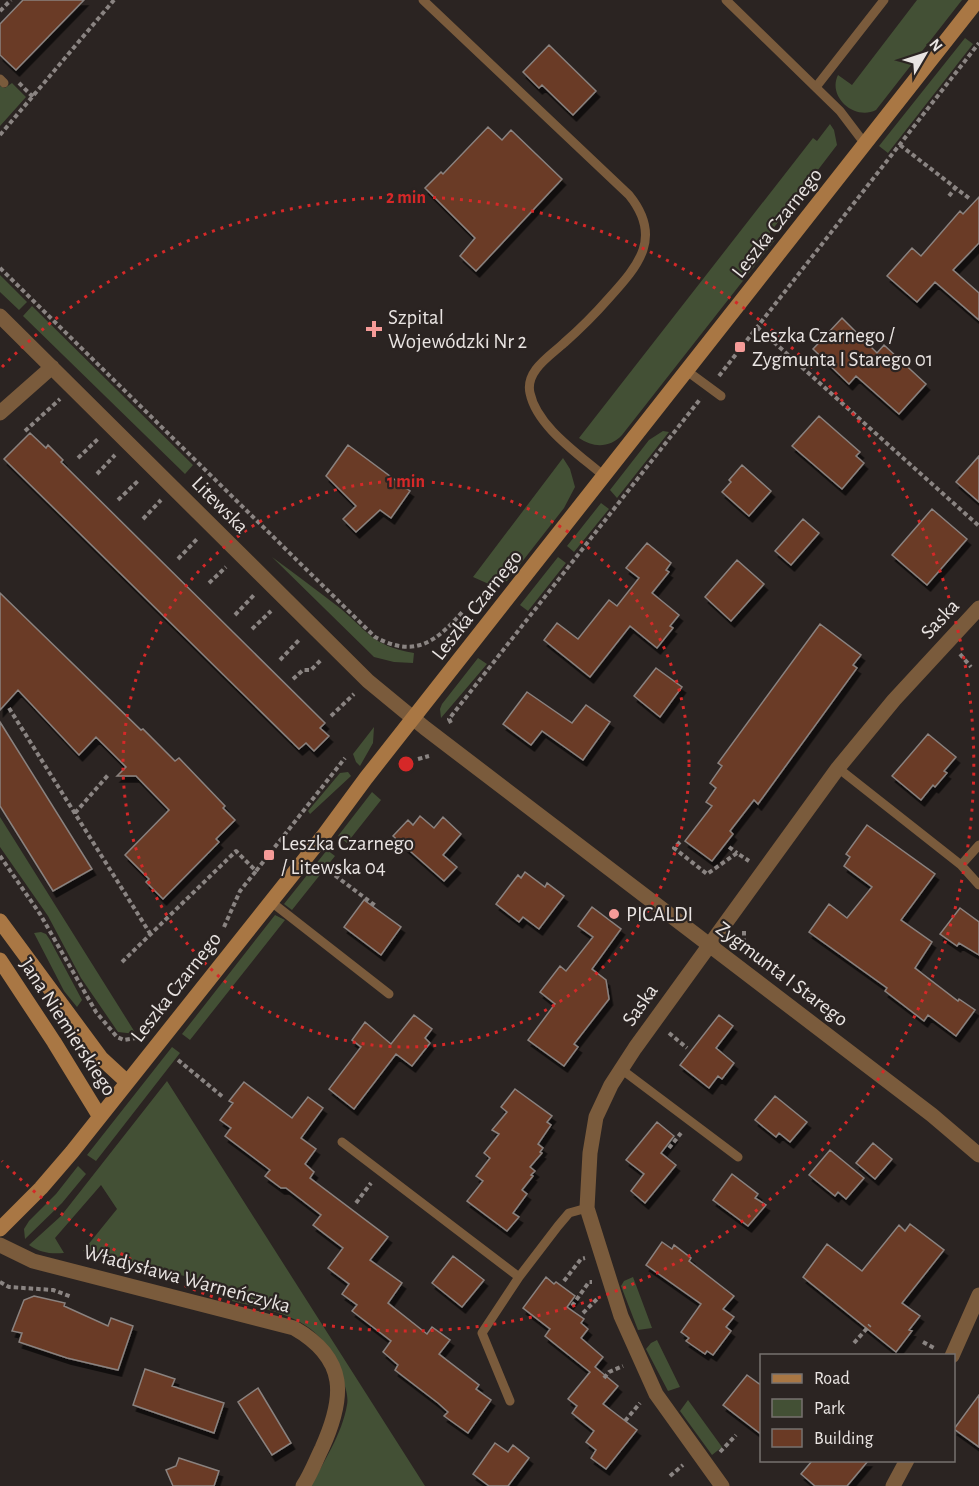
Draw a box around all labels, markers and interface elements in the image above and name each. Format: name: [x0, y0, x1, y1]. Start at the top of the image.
north arrow: [895, 24, 955, 84]
text: N: [926, 36, 946, 55]
street label: Leszka Czarnego: [728, 164, 826, 282]
text: 2 min: [386, 189, 426, 207]
place label: Szpital Wojewódzki Nr 2: [388, 307, 527, 352]
marker: Szpital Wojewódzki Nr 2: [365, 320, 383, 338]
place label: Leszka Czarnego / Zygmunta I Starego 01: [752, 325, 933, 370]
marker: Leszka Czarnego / Zygmunta I Starego 01: [733, 340, 747, 354]
street label: Litewska: [188, 473, 253, 538]
text: 1 min: [387, 473, 425, 491]
street label: Leszka Czarnego: [428, 546, 526, 664]
street label: Saska: [917, 595, 964, 643]
centre of rings: [396, 754, 416, 774]
place label: Leszka Czarnego / Litewska 04: [281, 833, 414, 878]
marker: Leszka Czarnego / Litewska 04: [262, 848, 276, 862]
place label: PICALDI: [626, 904, 693, 925]
marker: PICALDI: [607, 907, 621, 921]
street label: Zygmunta I Starego: [712, 918, 852, 1030]
street label: Leszka Czarnego: [127, 928, 225, 1046]
street label: Jana Niemierskiego: [16, 954, 120, 1100]
street label: Saska: [618, 980, 662, 1030]
street label: Władysława Warneńczyka: [81, 1241, 293, 1317]
legend: [760, 1354, 955, 1462]
text: Road: [814, 1370, 850, 1388]
text: Park: [814, 1400, 846, 1418]
text: Building: [814, 1430, 874, 1448]

